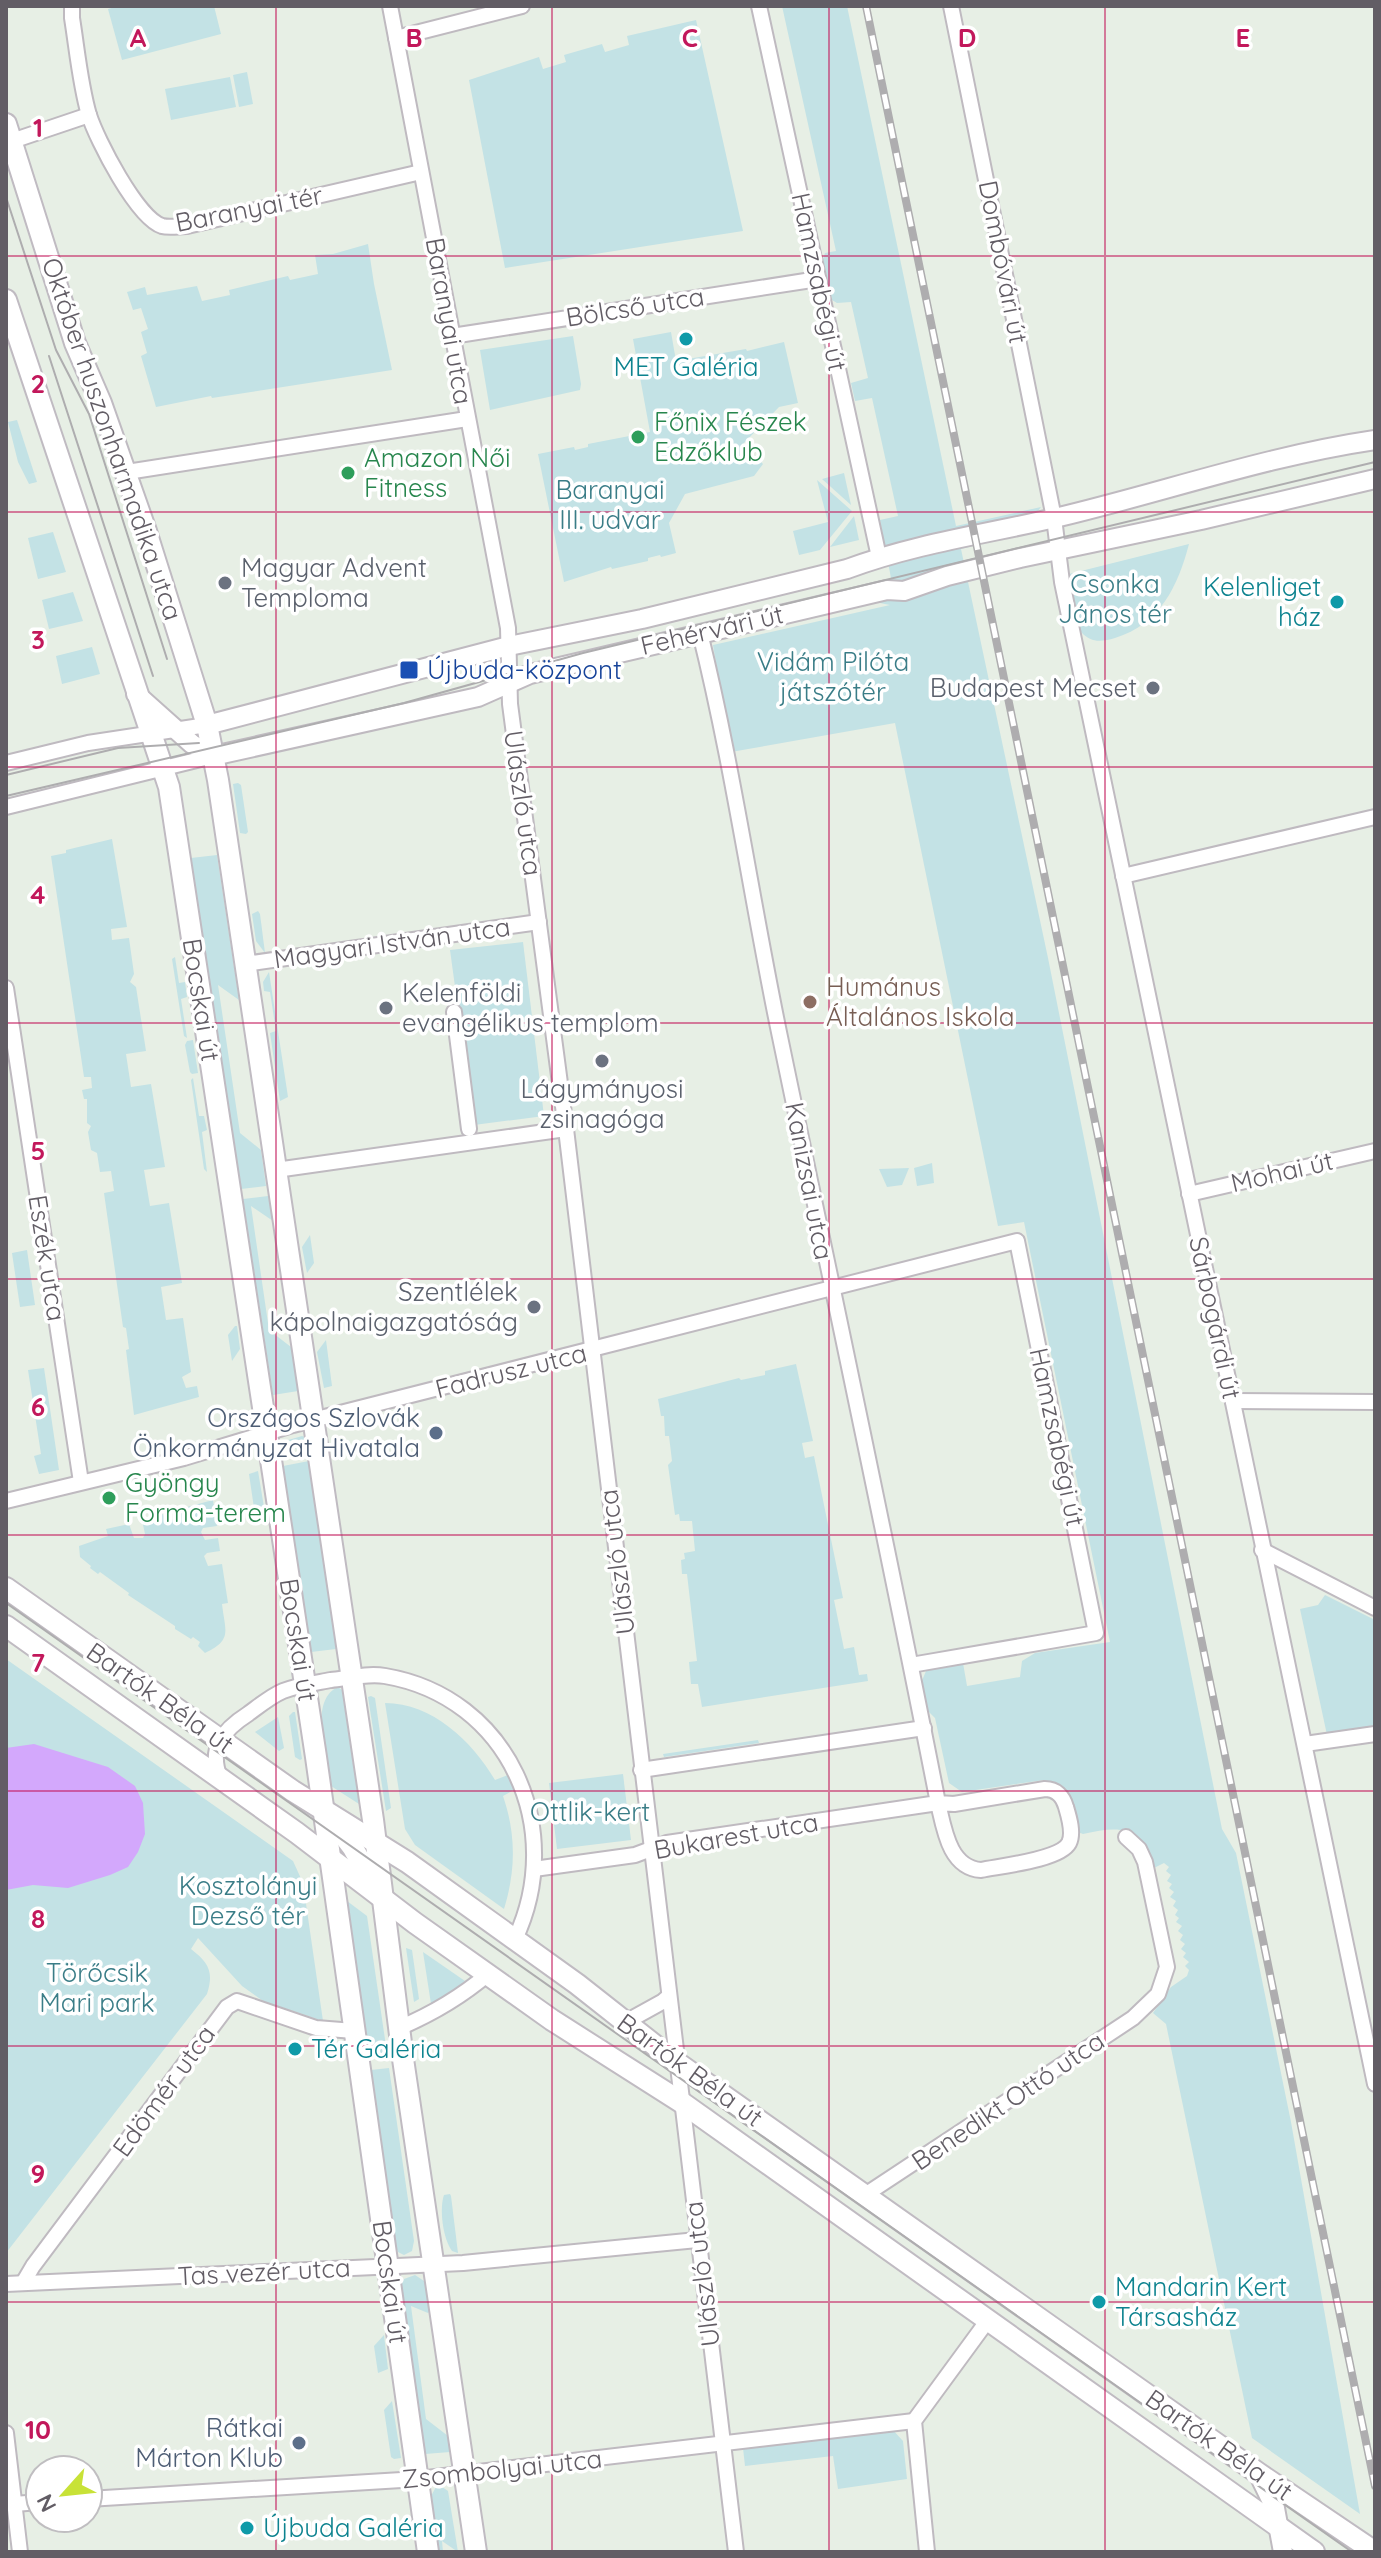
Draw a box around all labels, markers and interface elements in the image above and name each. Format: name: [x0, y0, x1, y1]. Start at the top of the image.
text: A: [130, 21, 147, 54]
text: B: [405, 21, 423, 54]
text: C: [682, 21, 698, 54]
text: D: [958, 21, 976, 54]
text: E: [1236, 21, 1250, 54]
text: 1: [33, 111, 43, 144]
street label: Baranyai tér: [172, 178, 325, 239]
street label: Dombóvári út: [972, 178, 1035, 346]
street label: Hamzsabégi út: [784, 190, 855, 374]
street label: Baranyai utca: [419, 235, 480, 407]
street label: Október huszonharmadika utca: [35, 253, 190, 624]
street label: Bölcső utca: [563, 279, 706, 334]
marker: MET Galéria: [677, 330, 695, 348]
place label: MET Galéria: [613, 350, 759, 383]
text: 2: [31, 367, 45, 400]
place label: Főnix Fészek Edzőklub: [654, 405, 807, 468]
marker: Főnix Fészek Edzőklub: [629, 428, 647, 446]
place label: Amazon Női Fitness: [364, 441, 511, 504]
marker: Amazon Női Fitness: [339, 464, 357, 482]
park label: Baranyai III. udvar: [555, 473, 665, 536]
place label: Magyar Advent Temploma: [241, 551, 427, 614]
park label: Csonka János tér: [1058, 567, 1172, 630]
place label: Kelenliget ház: [1203, 570, 1321, 633]
marker: Magyar Advent Temploma: [216, 574, 234, 592]
marker: Kelenliget ház: [1328, 593, 1346, 611]
street label: Fehérvári út: [637, 597, 786, 662]
text: 3: [31, 623, 45, 656]
park label: Vidám Pilóta játszótér: [757, 645, 909, 708]
place label: Újbuda-központ: [427, 653, 622, 686]
marker: Újbuda-központ: [398, 659, 420, 681]
place label: Budapest Mecset: [930, 671, 1137, 704]
marker: Budapest Mecset: [1144, 679, 1162, 697]
street label: Ulászló utca: [497, 728, 550, 878]
text: 4: [30, 878, 46, 911]
street label: Magyari István utca: [272, 910, 512, 975]
street label: Bocskai út: [175, 936, 227, 1064]
place label: Humánus Általános Iskola: [826, 970, 1015, 1033]
place label: Kelenföldi evangélikus templom: [402, 976, 659, 1039]
marker: Humánus Általános Iskola: [801, 993, 819, 1011]
marker: Kelenföldi evangélikus templom: [377, 999, 395, 1017]
marker: Lágymányosi zsinagóga: [593, 1052, 611, 1070]
place label: Lágymányosi zsinagóga: [520, 1072, 684, 1135]
street label: Kanizsai utca: [778, 1099, 841, 1263]
text: 5: [31, 1134, 45, 1167]
street label: Mohai út: [1228, 1144, 1336, 1199]
street label: Eszék utca: [21, 1192, 74, 1323]
street label: Sárbogárdi út: [1182, 1234, 1249, 1402]
place label: Szentlélek kápolnaigazgatóság: [270, 1275, 518, 1338]
marker: Szentlélek kápolnaigazgatóság: [525, 1298, 543, 1316]
street label: Fadrusz utca: [432, 1336, 590, 1405]
street label: Hamzsabégi út: [1022, 1345, 1093, 1529]
text: 6: [31, 1390, 45, 1423]
place label: Országos Szlovák Önkormányzat Hivatala: [133, 1401, 420, 1464]
marker: Országos Szlovák Önkormányzat Hivatala: [427, 1424, 445, 1442]
place label: Gyöngy Forma-terem: [125, 1466, 286, 1529]
street label: Ulászló utca: [591, 1487, 642, 1637]
marker: Gyöngy Forma-terem: [100, 1489, 118, 1507]
street label: Bocskai út: [272, 1576, 324, 1704]
street label: Bartók Béla út: [80, 1635, 240, 1761]
text: 7: [31, 1646, 45, 1679]
park label: Ottlik-kert: [530, 1795, 650, 1828]
street label: Bukarest utca: [651, 1805, 821, 1866]
park label: Kosztolányi Dezső tér: [179, 1869, 317, 1932]
text: 8: [31, 1902, 45, 1935]
park label: Törőcsik Mari park: [39, 1956, 155, 2019]
street label: Bartók Béla út: [611, 2006, 770, 2134]
street label: Edömér utca: [105, 2019, 222, 2163]
street label: Benedikt Ottó utca: [905, 2024, 1110, 2177]
place label: Tér Galéria: [311, 2032, 441, 2065]
marker: Tér Galéria: [286, 2040, 304, 2058]
text: 9: [31, 2157, 45, 2190]
street label: Ulászló utca: [676, 2199, 727, 2349]
street label: Bocskai út: [366, 2218, 415, 2346]
street label: Tas vezér utca: [177, 2250, 351, 2293]
place label: Mandarin Kert Társasház: [1115, 2270, 1287, 2333]
marker: Mandarin Kert Társasház: [1090, 2293, 1108, 2311]
street label: Bartók Béla út: [1139, 2382, 1299, 2508]
place label: Rátkai Márton Klub: [135, 2411, 283, 2474]
text: 10: [25, 2413, 51, 2446]
marker: Rátkai Márton Klub: [290, 2434, 308, 2452]
street label: Zsombolyai utca: [400, 2442, 604, 2495]
north arrow: [24, 2454, 104, 2534]
text: N: [30, 2490, 62, 2517]
place label: Újbuda Galéria: [263, 2511, 444, 2544]
marker: Újbuda Galéria: [238, 2519, 256, 2537]

